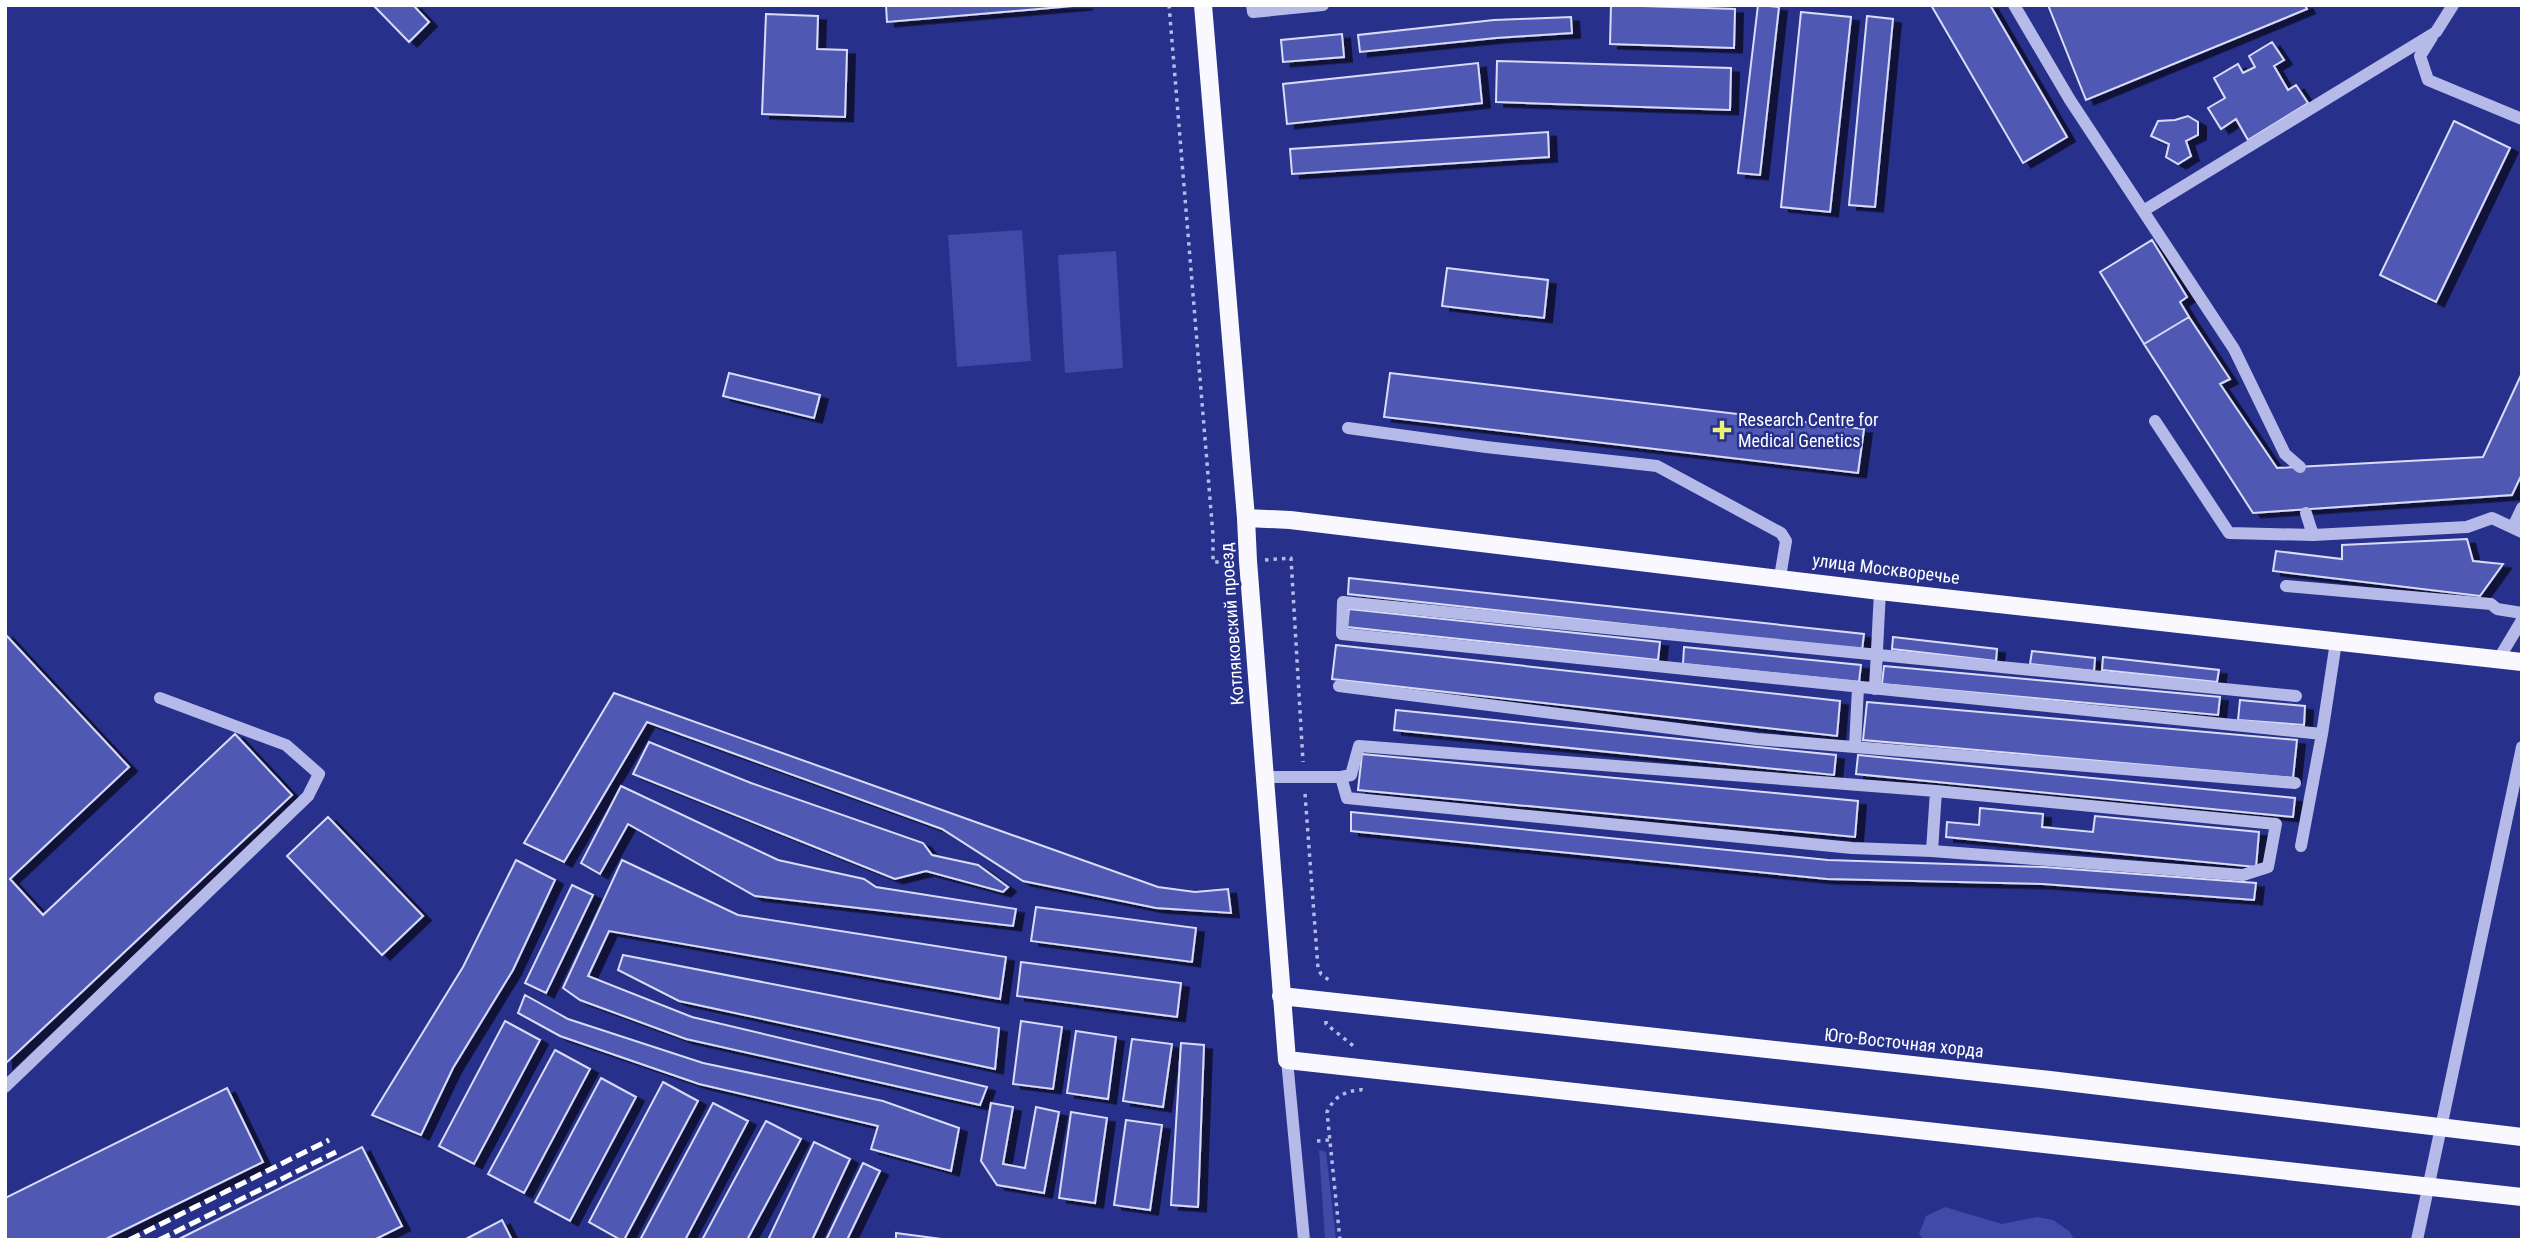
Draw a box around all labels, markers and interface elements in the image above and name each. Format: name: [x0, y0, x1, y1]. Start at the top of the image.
place label: Research Centre for Medical Genetics: [1738, 409, 1879, 451]
marker: Research Centre for Medical Genetics: [1712, 420, 1732, 440]
street label: Котляковский проезд: [1215, 542, 1248, 706]
street label: улица Москворечье: [1811, 549, 1961, 588]
street label: Юго-Восточная хорда: [1823, 1024, 1985, 1061]

